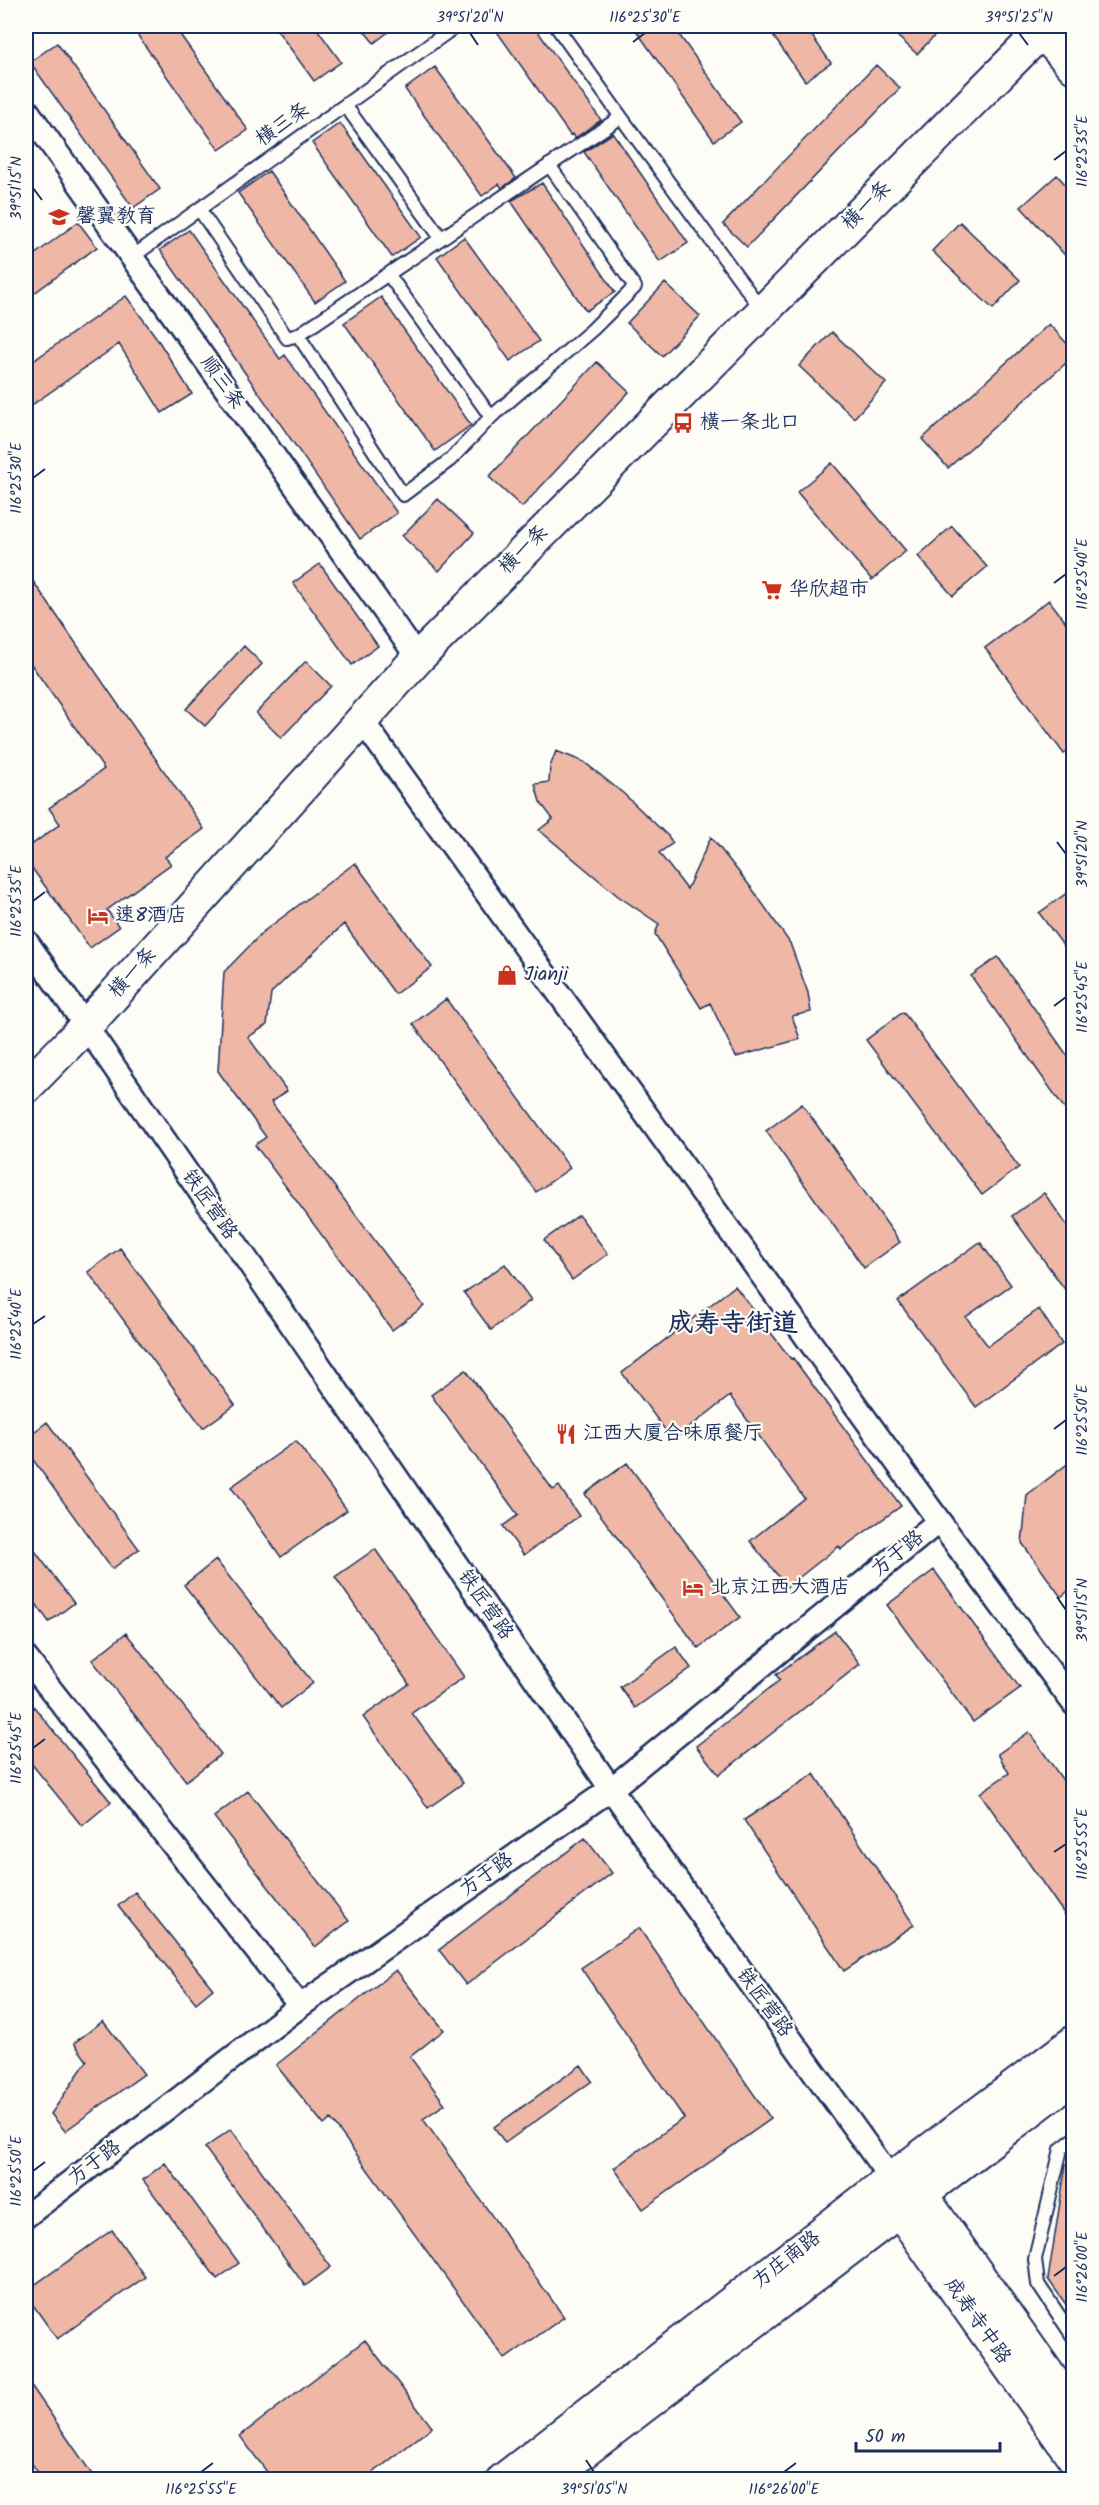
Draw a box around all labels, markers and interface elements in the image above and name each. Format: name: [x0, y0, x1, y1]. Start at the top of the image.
text: 39°51'20"N: [436, 6, 504, 30]
text: 116°25'30"E: [609, 6, 682, 30]
text: 39°51'25"N: [985, 6, 1053, 30]
street label: 横三条: [249, 95, 317, 155]
text: 116°25'35"E: [1071, 114, 1095, 187]
text: 39°51'15"N: [5, 156, 29, 220]
street label: 横一条: [834, 173, 900, 239]
place label: 馨翼教育: [76, 201, 156, 233]
school or university icon: 馨翼教育: [47, 205, 71, 229]
street label: 顺三条: [191, 349, 253, 417]
place label: 横一条北口: [700, 407, 800, 439]
bus stop icon: 横一条北口: [671, 411, 695, 435]
text: 116°25'30"E: [5, 441, 29, 514]
street label: 横一条: [491, 517, 557, 583]
text: 116°25'40"E: [1071, 537, 1095, 610]
place label: 华欣超市: [789, 574, 869, 606]
supermarket icon: 华欣超市: [760, 578, 784, 602]
text: 39°51'20"N: [1071, 820, 1095, 888]
text: 116°25'35"E: [5, 864, 29, 937]
place label: 速8酒店: [115, 900, 187, 932]
hotel icon: 速8酒店: [86, 904, 110, 928]
street label: 横一条: [101, 940, 165, 1006]
place label: Jianji: [524, 959, 569, 991]
text: 116°25'45"E: [1071, 960, 1095, 1033]
shop icon: Jianji: [495, 963, 519, 987]
street label: 铁匠营路: [173, 1163, 246, 1248]
text: 116°25'40"E: [5, 1287, 29, 1360]
district label: 成寿寺街道: [668, 1303, 798, 1345]
text: 116°25'50"E: [1071, 1383, 1095, 1456]
place label: 江西大厦合味原餐厅: [583, 1418, 763, 1450]
restaurant icon: 江西大厦合味原餐厅: [554, 1422, 578, 1446]
street label: 方于路: [865, 1522, 932, 1585]
street label: 铁匠营路: [449, 1563, 522, 1648]
place label: 北京江西大酒店: [710, 1572, 850, 1604]
hotel icon: 北京江西大酒店: [681, 1576, 705, 1600]
text: 39°51'15"N: [1071, 1578, 1095, 1642]
text: 116°25'45"E: [5, 1711, 29, 1784]
text: 116°25'55"E: [1071, 1807, 1095, 1880]
street label: 方于路: [453, 1844, 522, 1905]
street label: 铁匠营路: [728, 1961, 801, 2046]
street label: 方于路: [61, 2132, 129, 2194]
text: 116°25'50"E: [5, 2134, 29, 2207]
street label: 方庄南路: [746, 2222, 829, 2297]
text: 116°26'00"E: [1071, 2230, 1095, 2302]
street label: 成寿寺中路: [935, 2271, 1019, 2372]
scale bar: [856, 2415, 1000, 2453]
text: 50 m: [865, 2423, 905, 2452]
text: 116°25'55"E: [165, 2478, 238, 2502]
text: 39°51'05"N: [561, 2478, 627, 2502]
text: 116°26'00"E: [749, 2478, 821, 2502]

